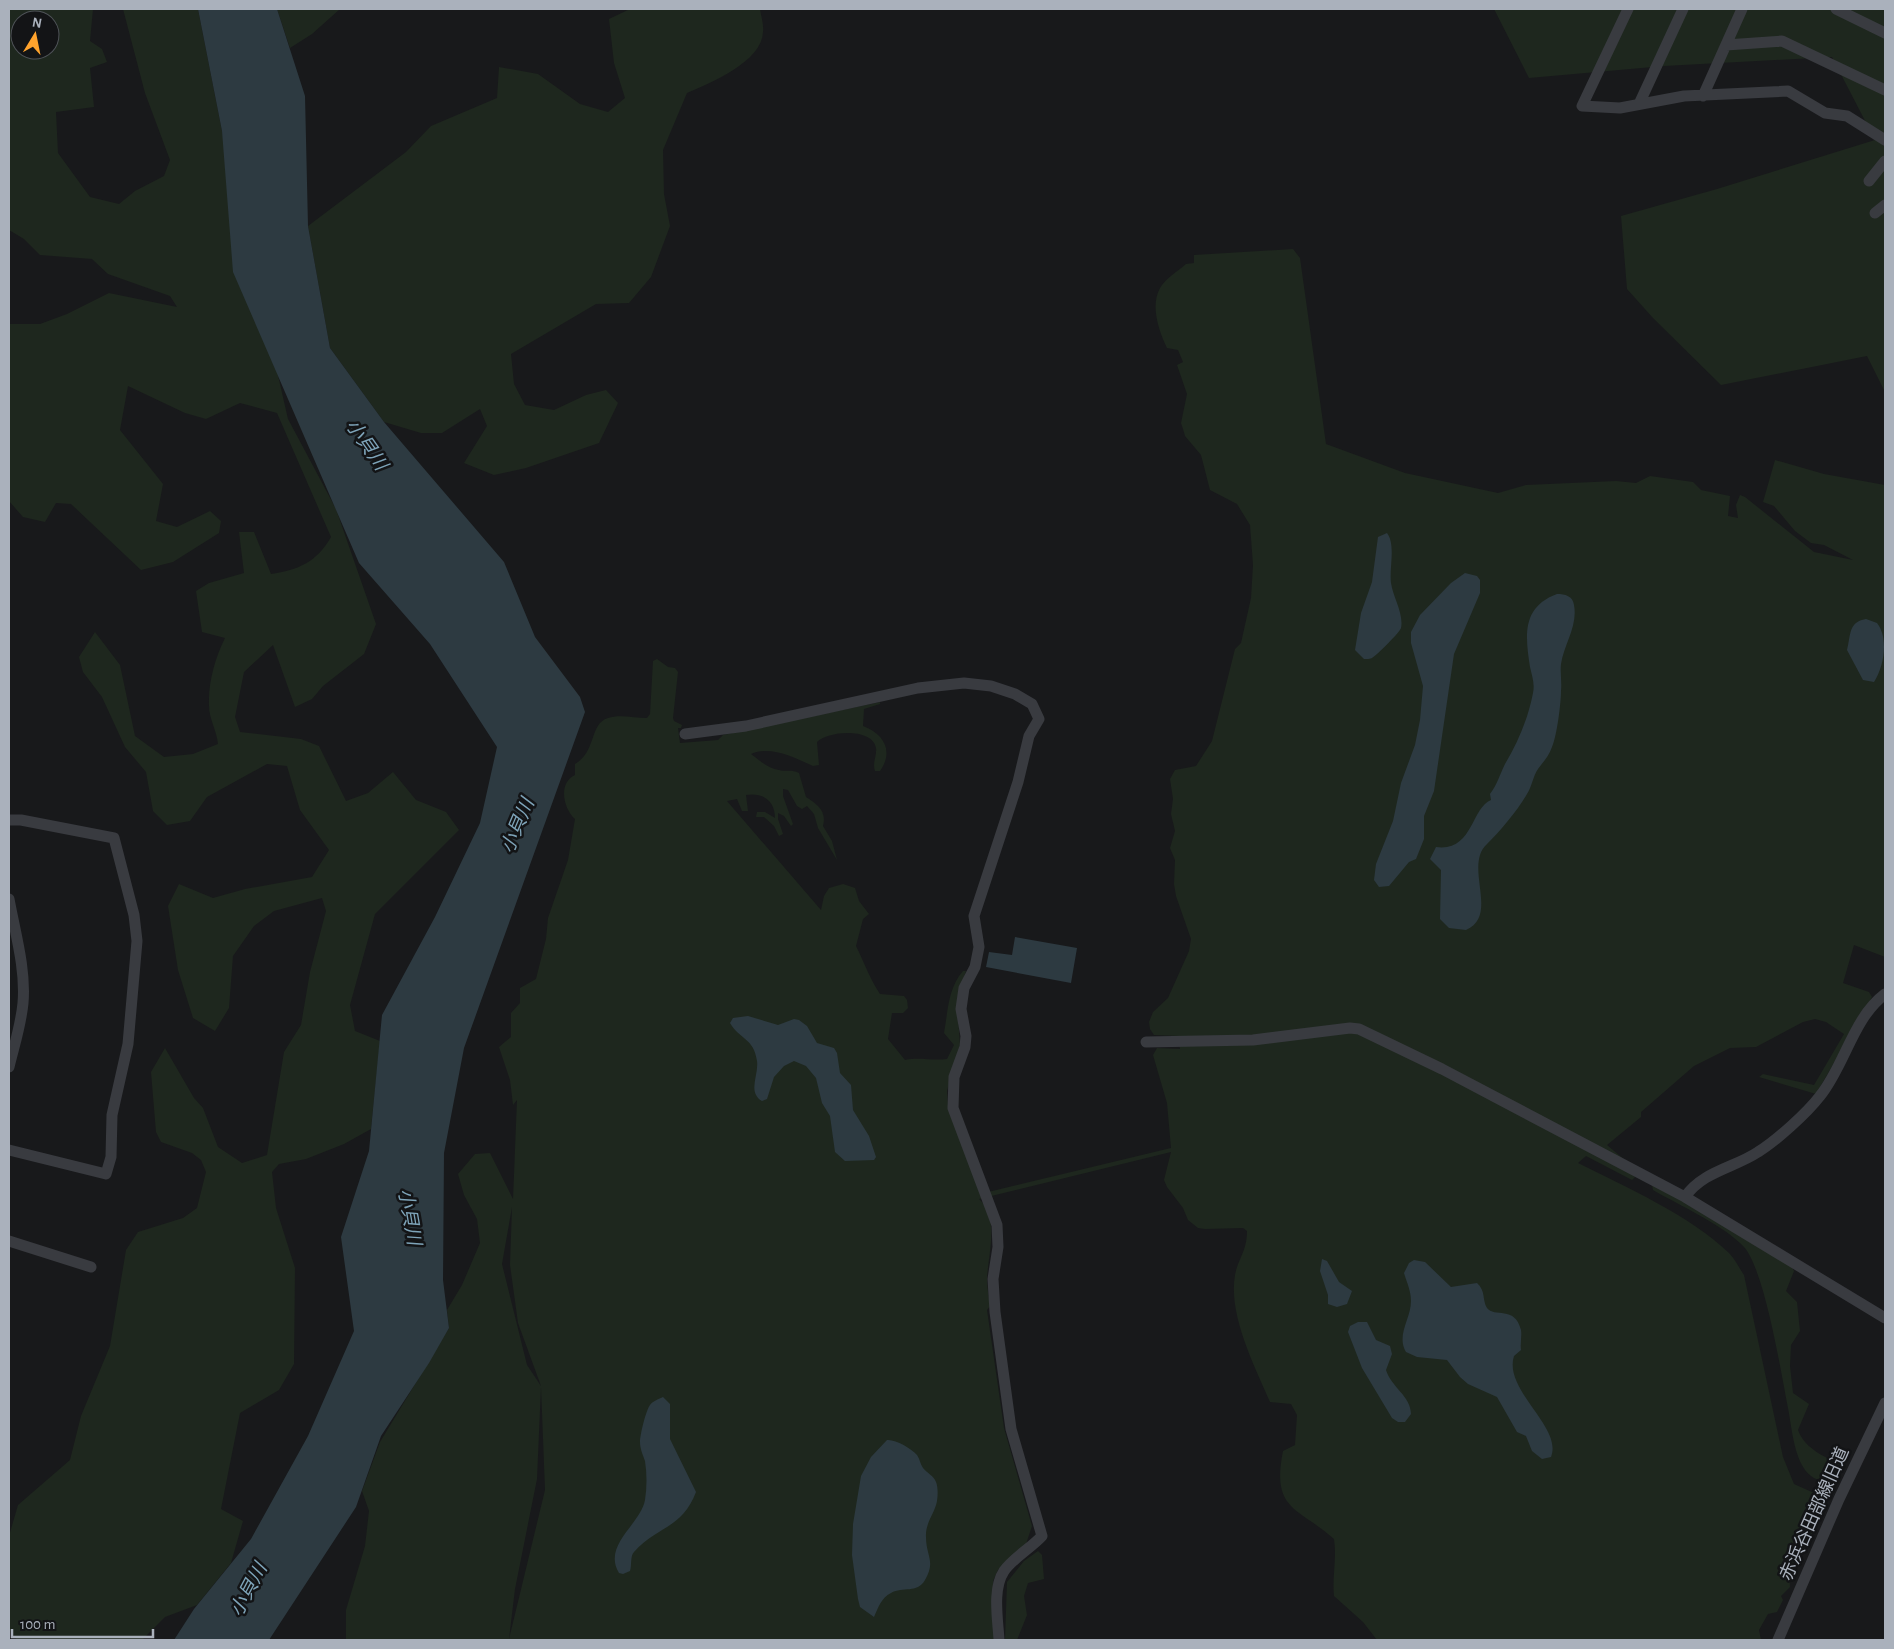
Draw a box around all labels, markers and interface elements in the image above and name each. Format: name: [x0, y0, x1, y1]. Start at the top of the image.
north arrow: [10, 10, 60, 60]
text: N: [31, 15, 43, 31]
water label: 小貝川: [342, 416, 392, 475]
water label: 小貝川: [497, 794, 539, 856]
water label: 小貝川: [395, 1187, 425, 1249]
street label: 赤浜谷田部線旧道: [1776, 1444, 1853, 1583]
water label: 小貝川: [226, 1558, 272, 1620]
scale bar: [12, 1606, 154, 1638]
text: 100 m: [20, 1617, 55, 1632]

